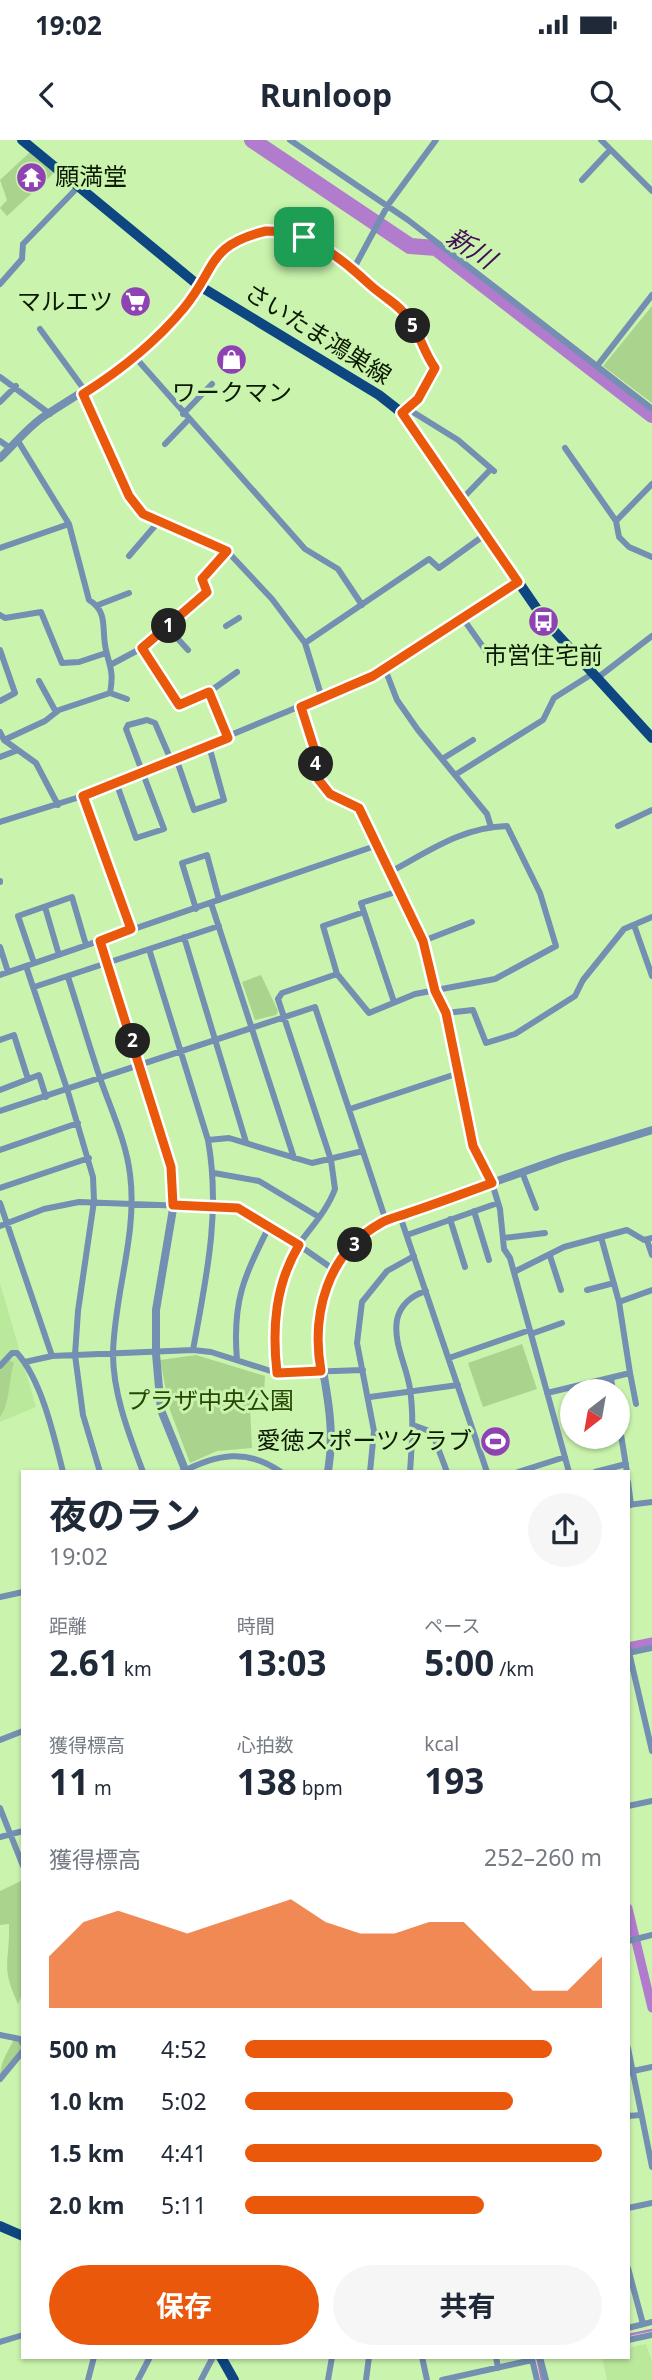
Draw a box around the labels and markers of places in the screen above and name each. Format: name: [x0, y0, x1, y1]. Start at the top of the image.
place label: 願満堂: [55, 159, 127, 192]
temple icon: 願満堂: [15, 160, 49, 194]
pin: [274, 207, 334, 267]
place label: マルエツ: [17, 284, 113, 317]
supermarket icon: マルエツ: [119, 285, 153, 319]
pin: 5: [396, 308, 430, 344]
shop icon: ワークマン: [215, 342, 249, 376]
place label: ワークマン: [172, 375, 292, 408]
bus stop icon: 市営住宅前: [526, 605, 560, 639]
pin: 1: [152, 608, 186, 644]
place label: 市営住宅前: [483, 638, 603, 671]
pin: 4: [298, 746, 334, 782]
pin: 2: [116, 1024, 150, 1058]
pin: 3: [338, 1228, 372, 1262]
place label: 愛徳スポーツクラブ: [256, 1423, 472, 1456]
sports icon: 愛徳スポーツクラブ: [478, 1424, 512, 1458]

